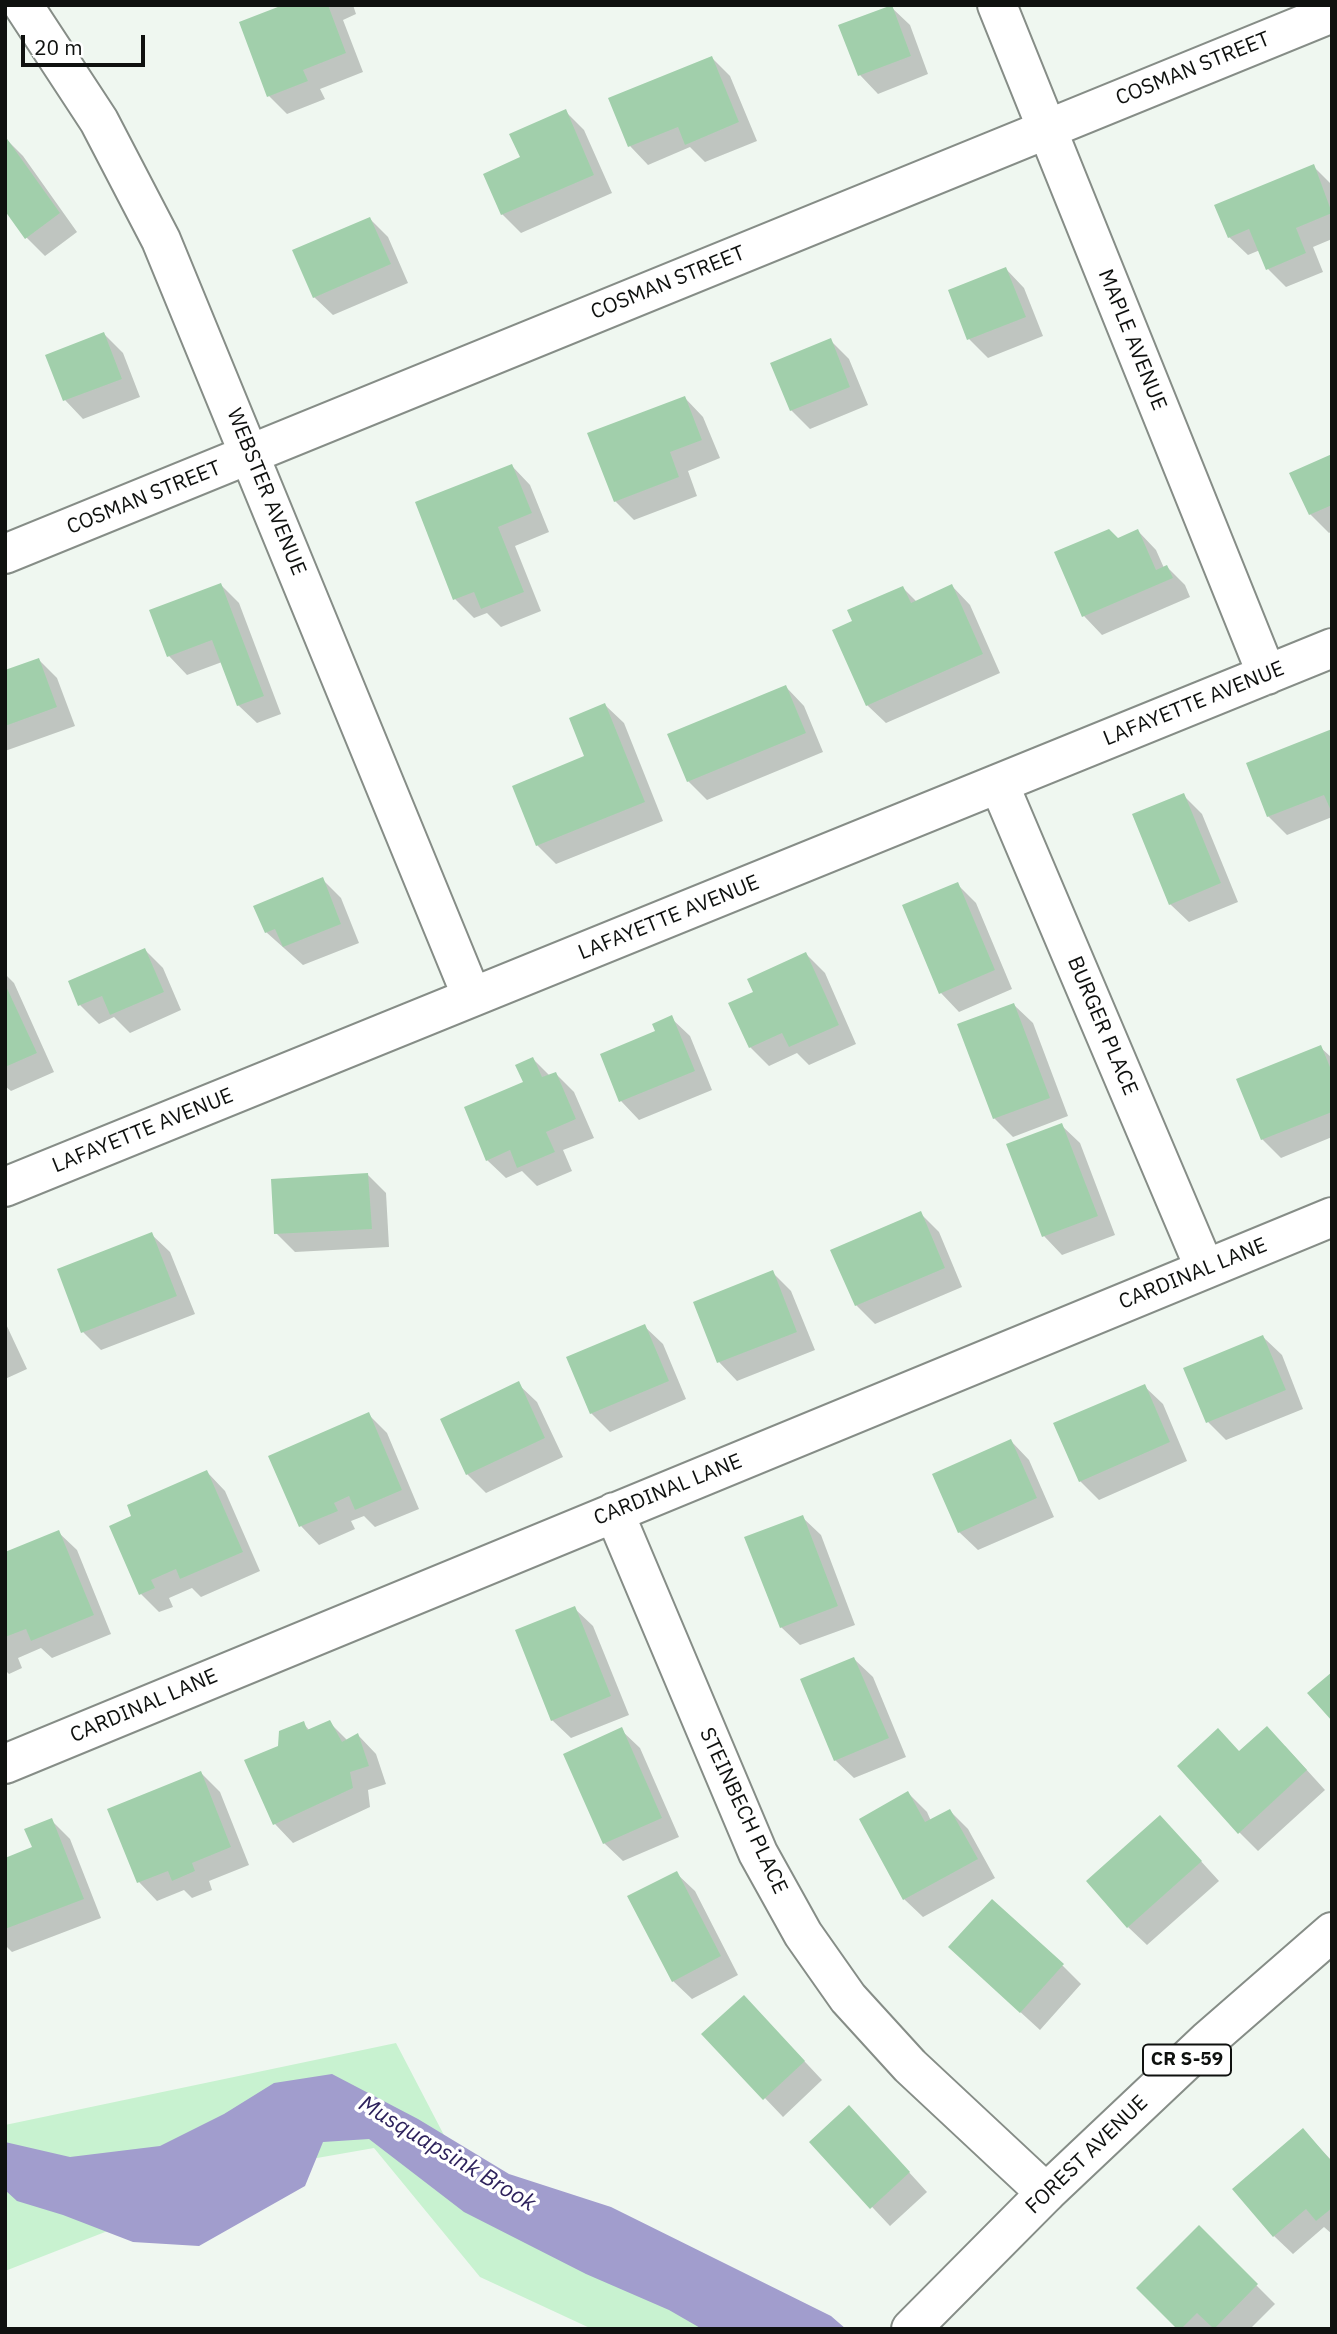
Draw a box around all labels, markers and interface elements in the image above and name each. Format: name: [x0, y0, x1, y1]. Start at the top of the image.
scale bar: [24, 21, 149, 65]
street label: COSMAN STREET: [1112, 27, 1274, 111]
text: 20 m: [34, 33, 83, 61]
street label: COSMAN STREET: [587, 241, 749, 325]
street label: MAPLE AVENUE: [1092, 266, 1172, 414]
street label: WEBSTER AVENUE: [221, 405, 311, 579]
street label: COSMAN STREET: [63, 456, 225, 540]
street label: LAFAYETTE AVENUE: [1100, 656, 1288, 752]
street label: LAFAYETTE AVENUE: [575, 870, 763, 966]
street label: BURGER PLACE: [1061, 953, 1143, 1099]
street label: LAFAYETTE AVENUE: [49, 1083, 237, 1179]
street label: CARDINAL LANE: [1115, 1233, 1271, 1315]
street label: CARDINAL LANE: [590, 1449, 746, 1531]
street label: CARDINAL LANE: [67, 1664, 221, 1748]
street label: STEINBECH PLACE: [693, 1724, 793, 1898]
road number: CR S-59: [1143, 2044, 1231, 2076]
water label: Musquapsink Brook: [353, 2090, 541, 2218]
street label: FOREST AVENUE: [1021, 2090, 1153, 2220]

